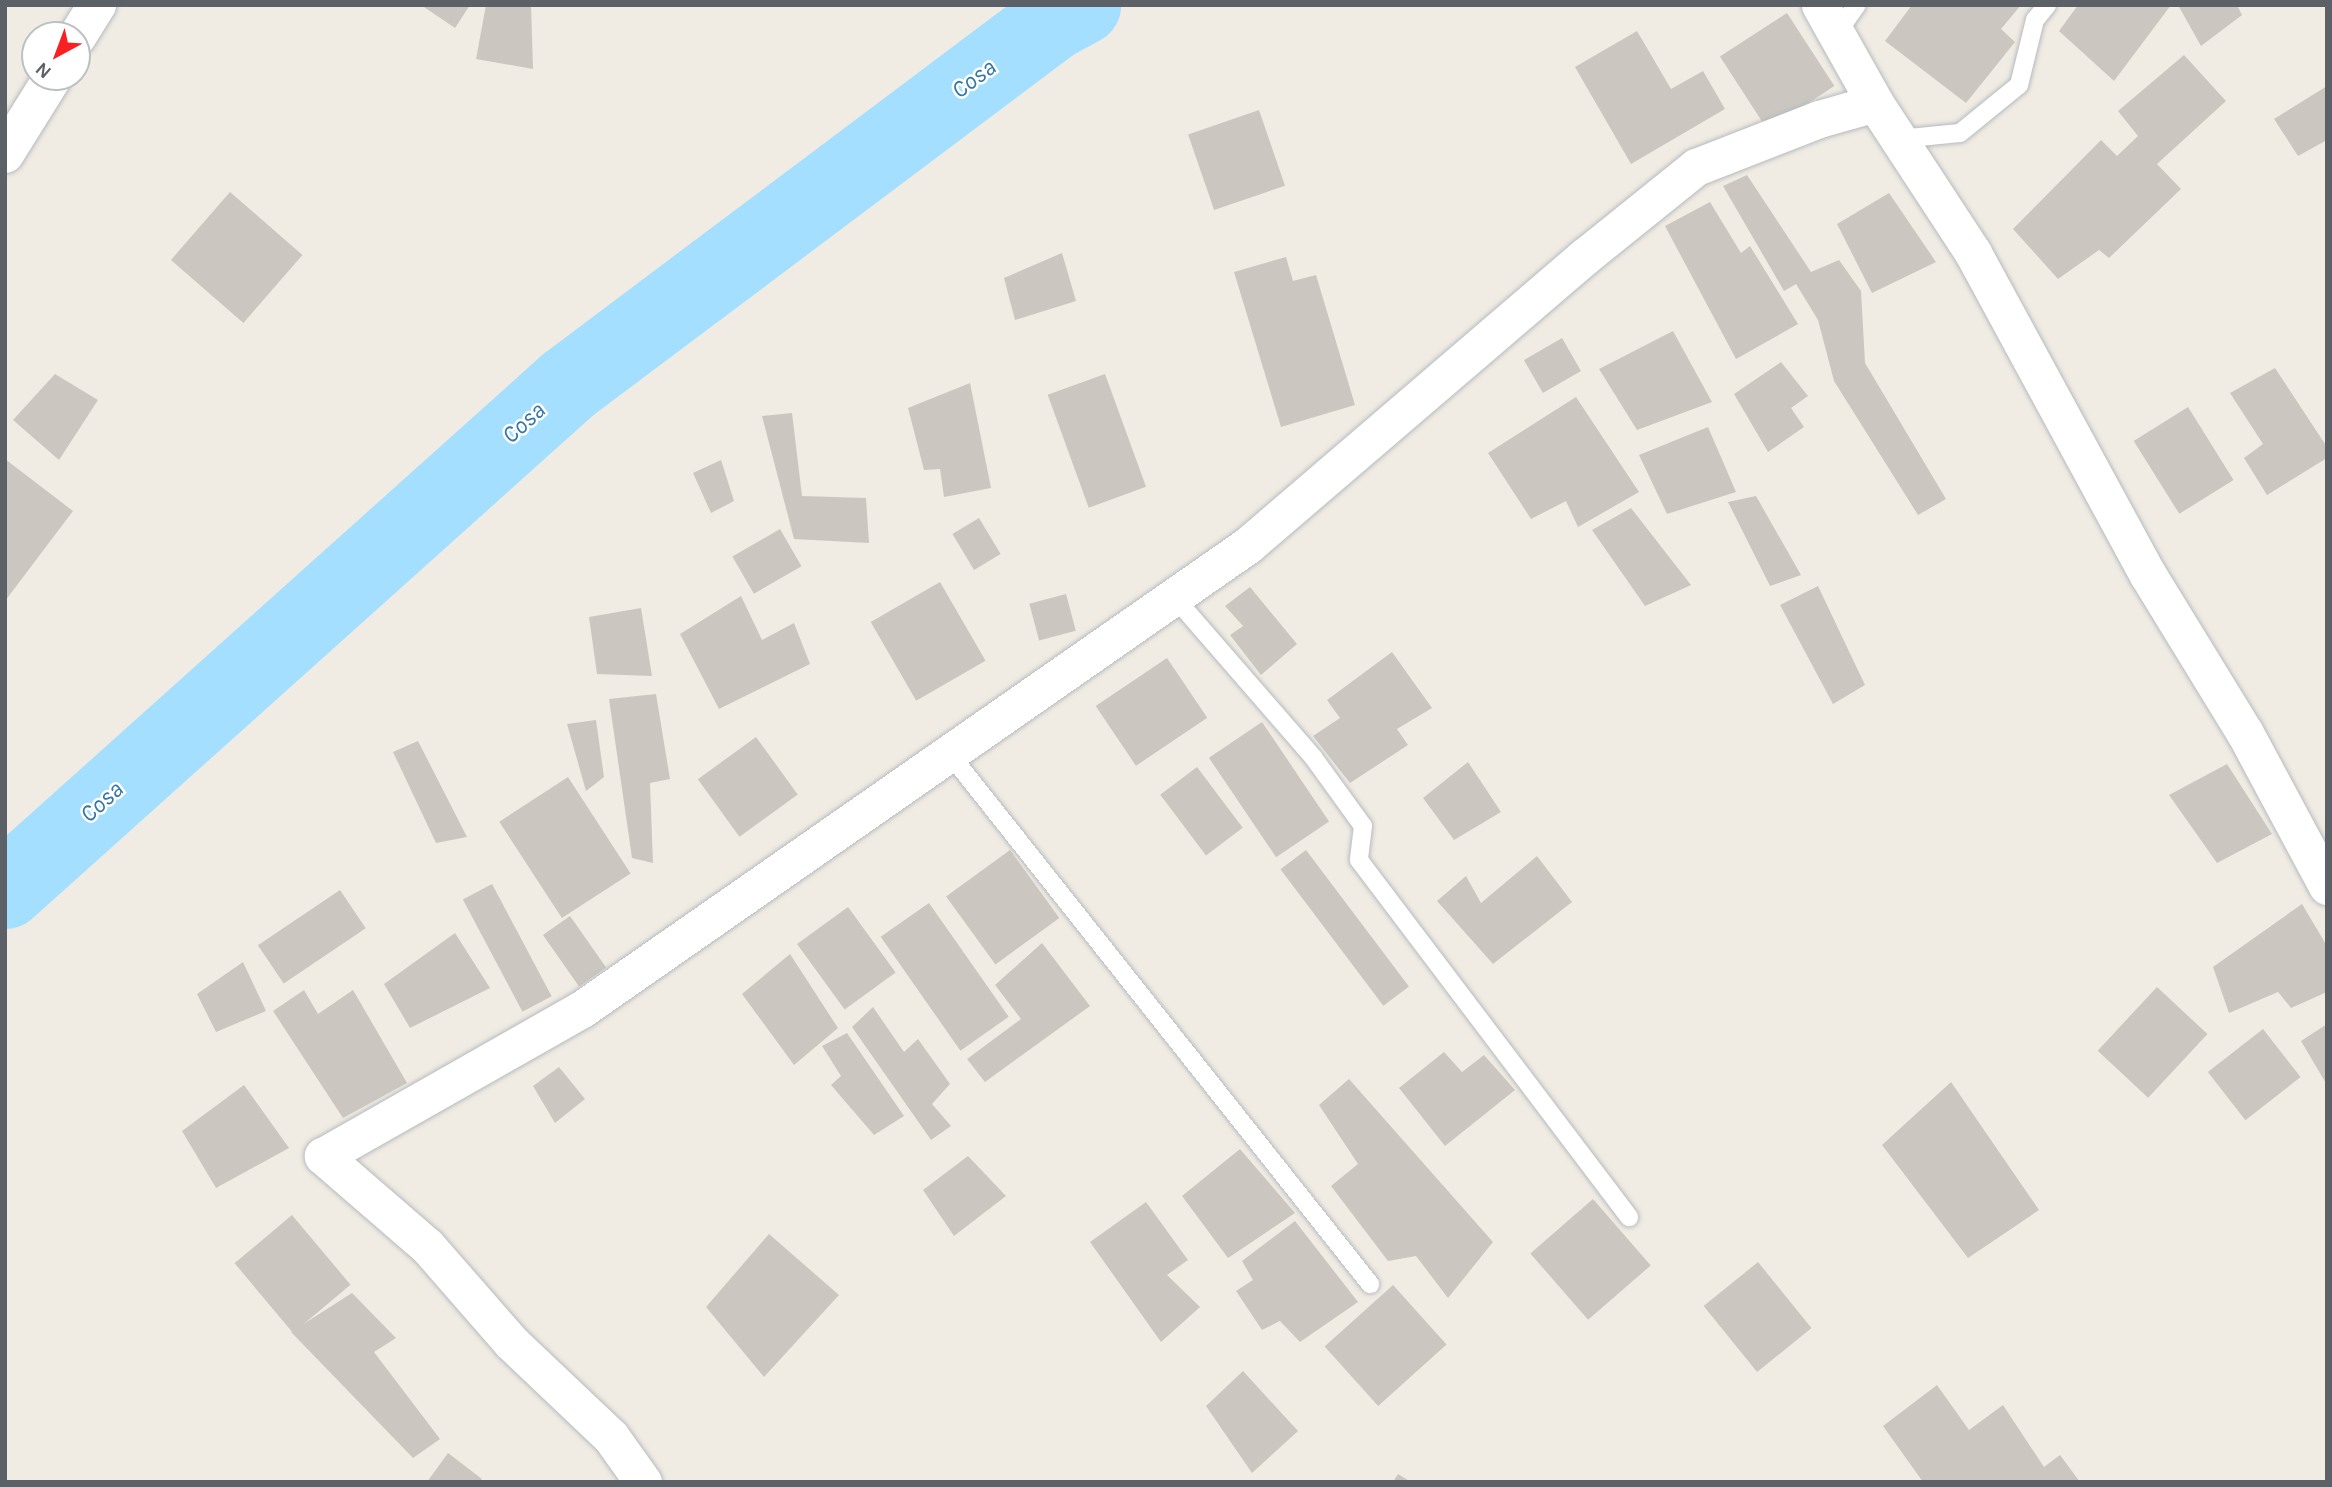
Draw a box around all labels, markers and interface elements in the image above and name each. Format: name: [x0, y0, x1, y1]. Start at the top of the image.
north arrow: [21, 21, 91, 91]
water label: Cosa: [946, 53, 1002, 105]
text: N: [31, 58, 56, 83]
water label: Cosa: [496, 396, 552, 450]
water label: Cosa: [74, 775, 130, 829]

